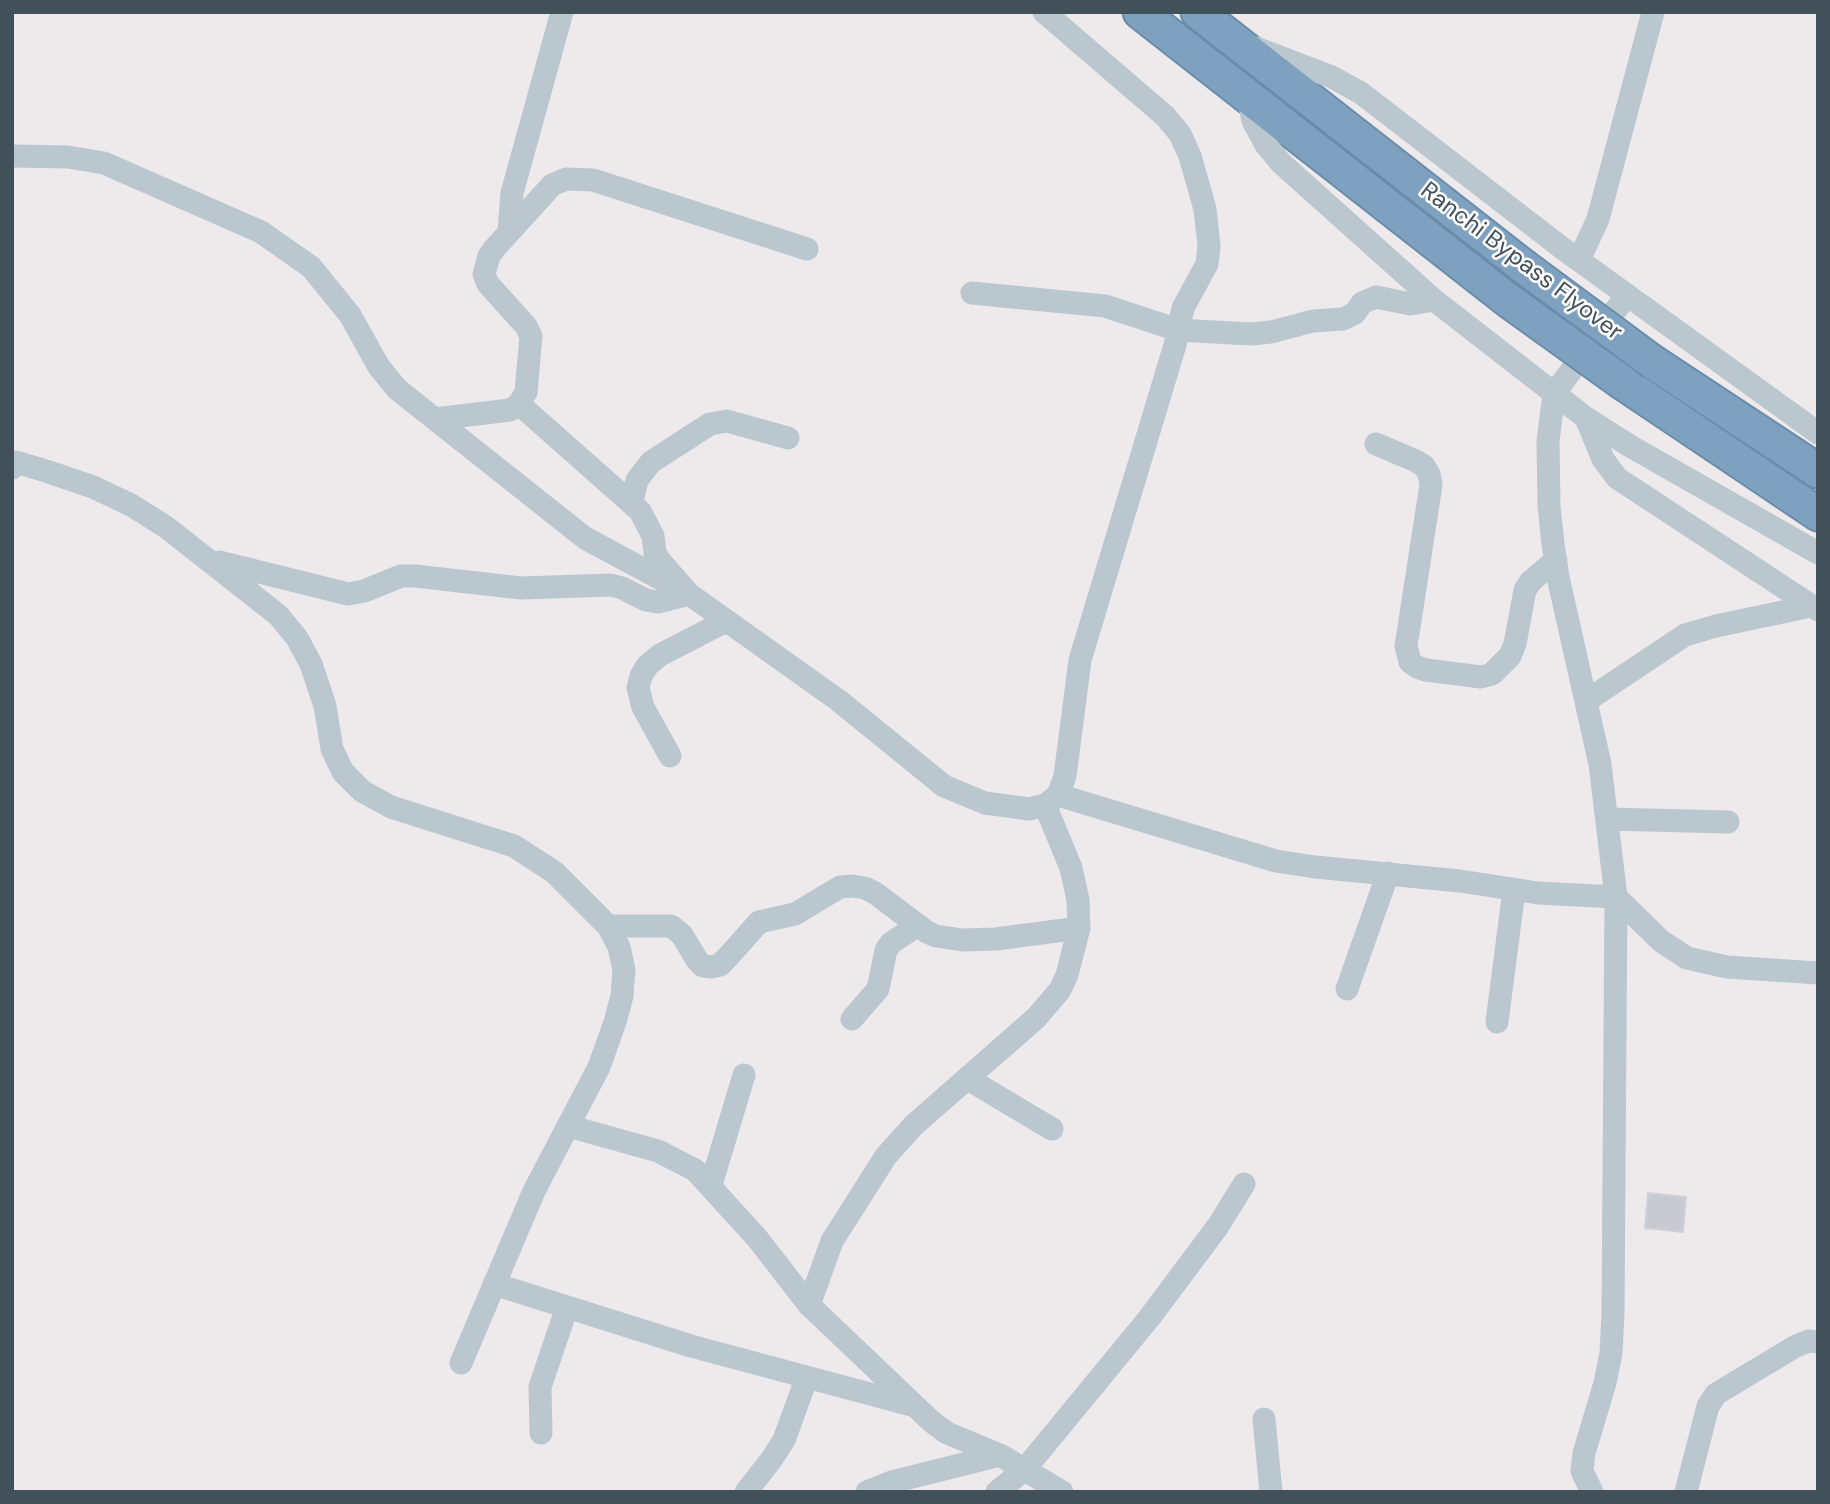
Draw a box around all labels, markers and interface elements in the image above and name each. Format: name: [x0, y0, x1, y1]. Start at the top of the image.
street label: Ranchi Bypass Flyover: [1414, 177, 1628, 347]

